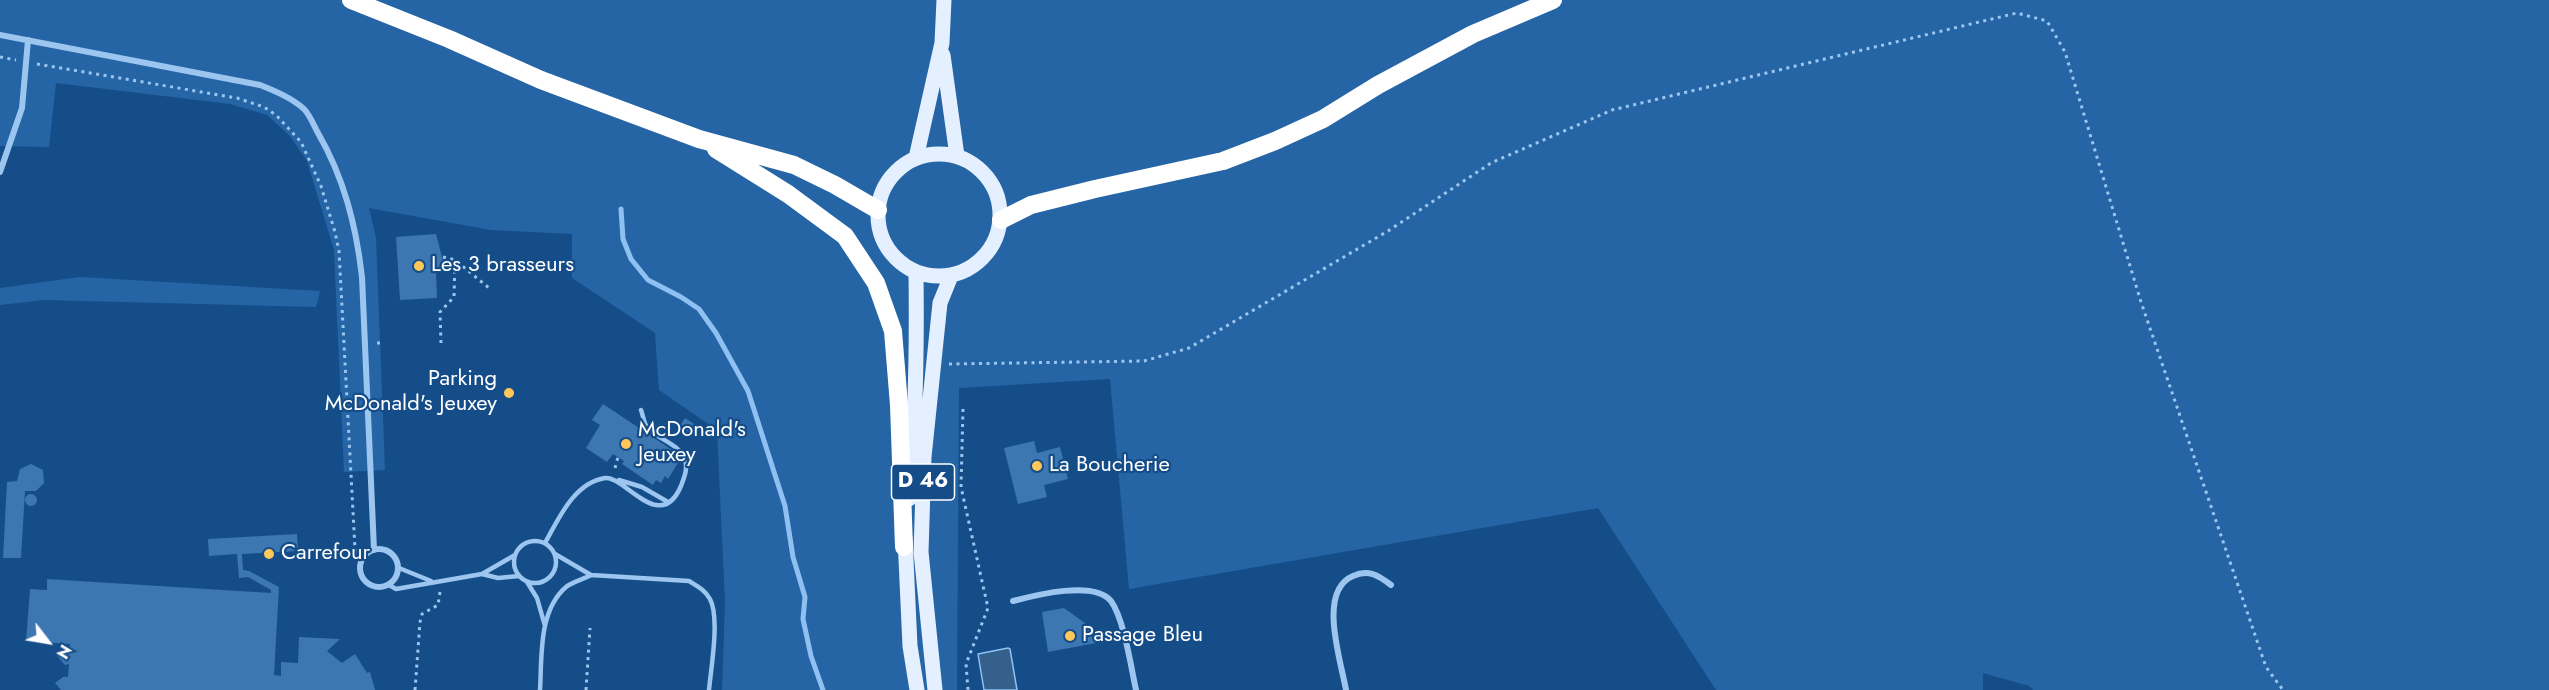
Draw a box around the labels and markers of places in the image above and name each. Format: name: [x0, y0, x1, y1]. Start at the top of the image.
place label: Les 3 brasseurs: [431, 253, 574, 279]
marker: Les 3 brasseurs: [412, 259, 426, 273]
place label: Parking McDonald's Jeuxey: [325, 367, 497, 418]
marker: Parking McDonald's Jeuxey: [502, 386, 516, 400]
place label: McDonald's Jeuxey: [638, 418, 746, 470]
marker: McDonald's Jeuxey: [619, 437, 633, 451]
place label: La Boucherie: [1049, 453, 1170, 479]
marker: La Boucherie: [1030, 459, 1044, 473]
place label: Carrefour: [281, 541, 370, 567]
marker: Carrefour: [262, 547, 276, 561]
place label: Passage Bleu: [1082, 623, 1203, 649]
marker: Passage Bleu: [1063, 629, 1077, 643]

